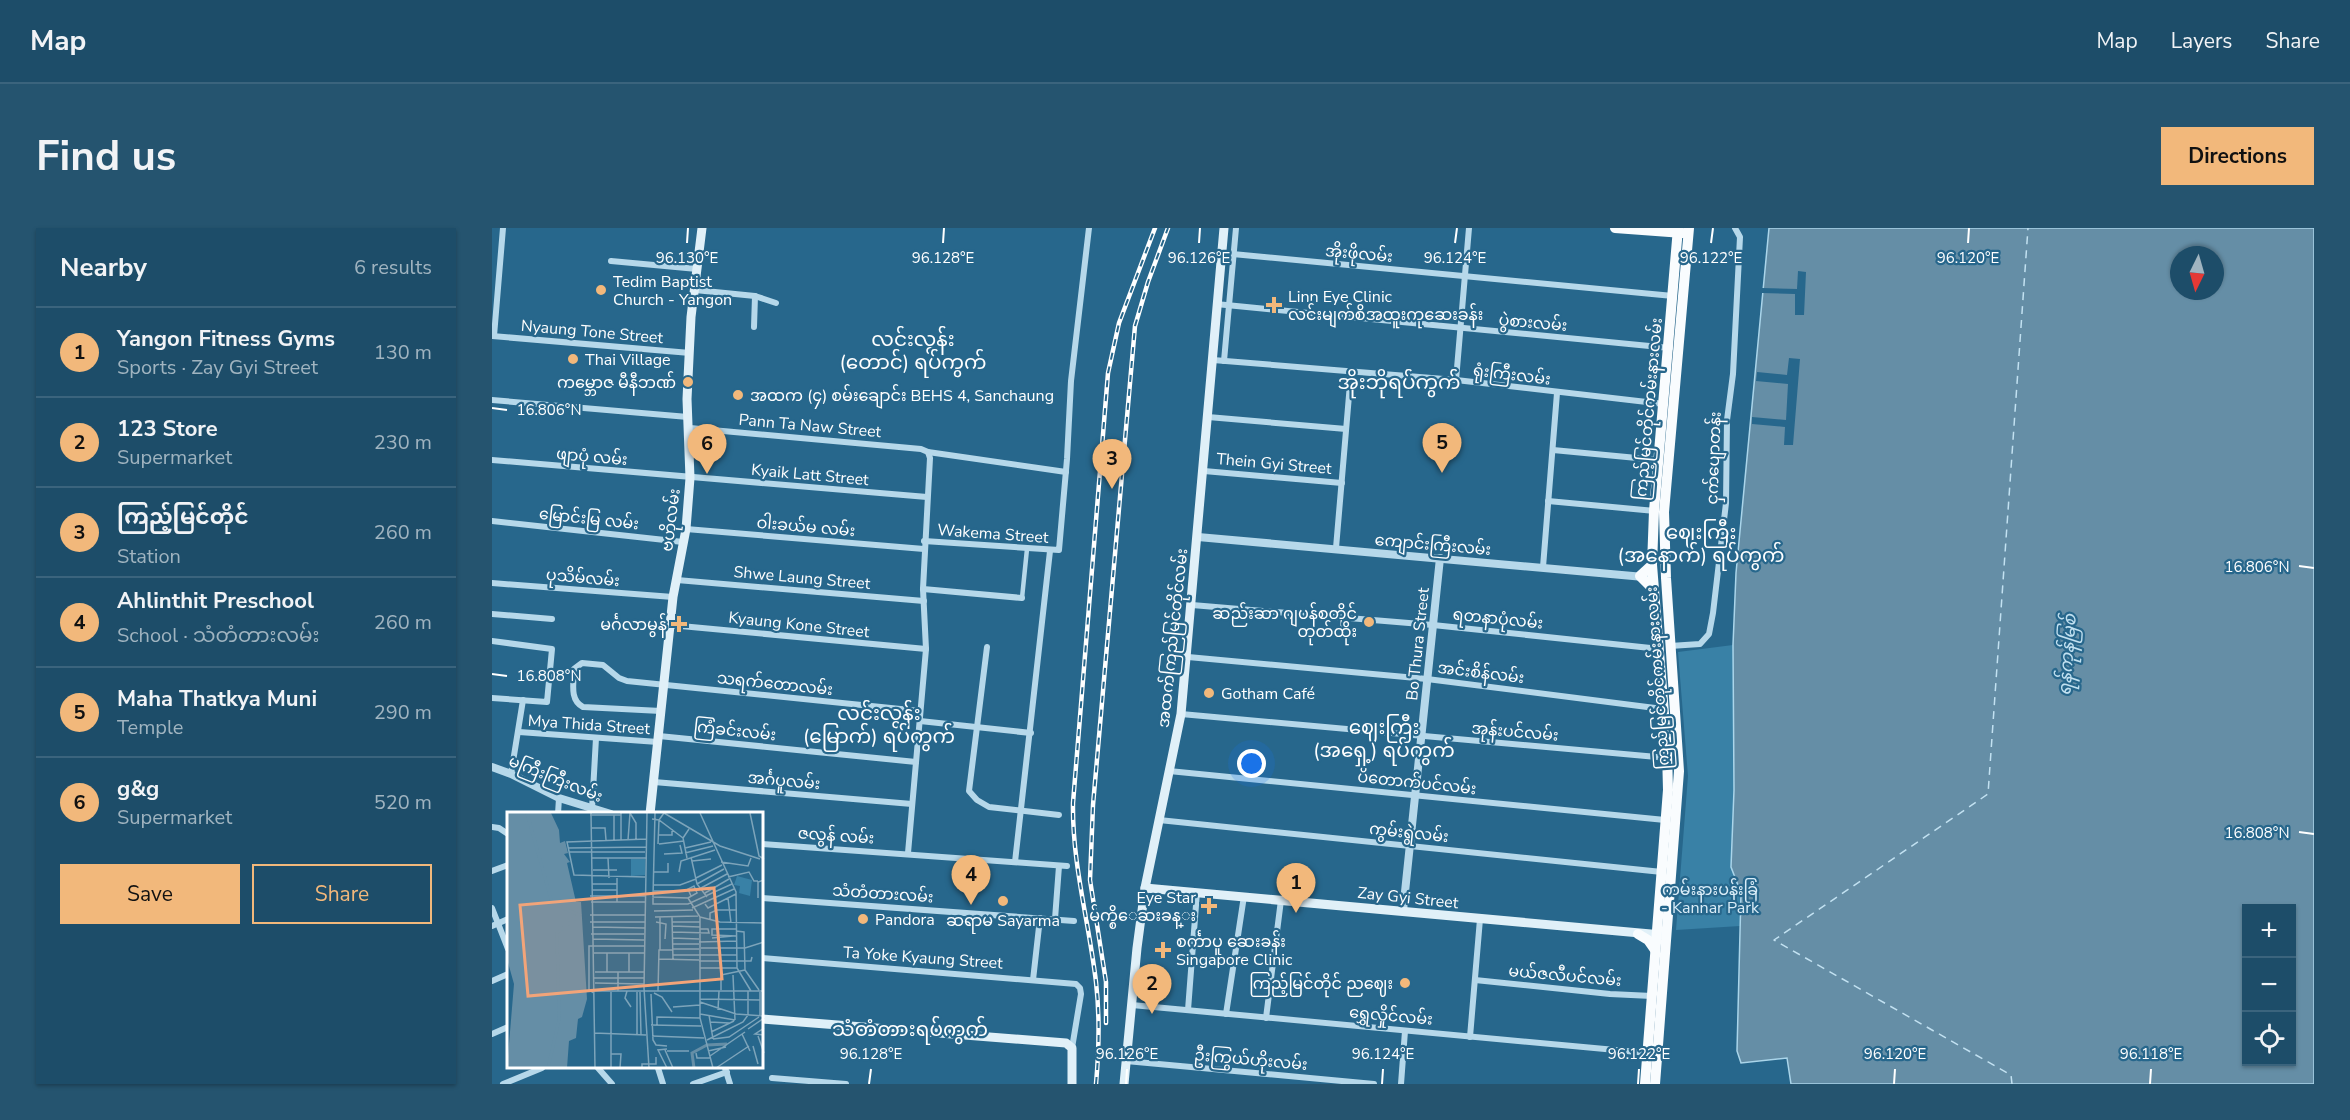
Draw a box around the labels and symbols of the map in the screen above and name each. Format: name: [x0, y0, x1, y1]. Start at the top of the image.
street label: အိုးဖိုလမ်း: [1324, 239, 1394, 271]
north arrow: [2170, 246, 2224, 300]
text: 96.130°E: [656, 248, 718, 268]
text: 96.128°E: [912, 248, 974, 268]
text: 96.126°E: [1168, 248, 1230, 268]
text: 96.124°E: [1424, 248, 1486, 268]
text: 96.122°E: [1680, 248, 1742, 268]
text: 96.120°E: [1937, 248, 1999, 268]
place label: Tedim Baptist Church - Yangon: [613, 271, 732, 311]
marker: Tedim Baptist Church - Yangon: [594, 283, 608, 297]
place label: Linn Eye Clinic လင်းမျက်စိအထူးကုဆေးခန်း: [1288, 286, 1483, 329]
marker: Linn Eye Clinic လင်းမျက်စိအထူးကုဆေးခန်း: [1265, 296, 1283, 314]
street label: ပွဲစားလမ်း: [1498, 308, 1568, 339]
street label: Nyaung Tone Street: [520, 315, 664, 349]
street label: ကြည့်မြင်တိုင်ကမ်းနားလမ်း: [1629, 317, 1671, 502]
district label: လင်းလွန်း (တောင်) ရပ်ကွက်: [839, 325, 987, 378]
place label: Thai Village: [585, 349, 671, 371]
marker: Thai Village: [566, 352, 580, 366]
street label: ရုံးကြီးလမ်း: [1471, 358, 1552, 394]
district label: အိုးဘိုရပ်ကွက်: [1337, 368, 1461, 399]
place label: ကမ္ဘောဇ မီနီဘဏ်: [557, 371, 676, 396]
marker: ကမ္ဘောဇ မီနီဘဏ်: [681, 375, 695, 389]
place label: အထက (၄) စမ်းချောင်း BEHS 4, Sanchaung: [750, 384, 1054, 409]
marker: အထက (၄) စမ်းချောင်း BEHS 4, Sanchaung: [731, 388, 745, 402]
text: 16.806°N: [516, 400, 582, 420]
street label: Pann Ta Naw Street: [738, 409, 882, 443]
street label: ငှက်ပျောတန်း: [1700, 411, 1730, 505]
pin: 6: [688, 424, 726, 474]
pin: 5: [1422, 424, 1462, 473]
pin: 3: [1092, 440, 1132, 489]
street label: ဖျာပုံ လမ်း: [555, 442, 629, 474]
street label: Thein Gyi Street: [1215, 448, 1333, 480]
street label: Kyaik Latt Street: [750, 459, 870, 491]
street label: ဗဟိုလမ်း: [655, 487, 689, 553]
street label: မြောင်းမြ လမ်း: [538, 502, 640, 537]
street label: ဝါးခယ်မ လမ်း: [756, 511, 856, 542]
district label: ဈေးကြီး (အနောက်) ရပ်ကွက်: [1618, 518, 1784, 571]
street label: Wakema Street: [937, 519, 1050, 549]
street label: ကျောင်းကြီးလမ်း: [1374, 528, 1492, 563]
street label: အထက်ကြည်မြင်တိုင်လမ်း: [1152, 547, 1196, 729]
text: 16.806°N: [2224, 557, 2290, 577]
street label: Shwe Laung Street: [733, 561, 872, 595]
street label: ပုသိမ်လမ်း: [545, 563, 621, 595]
street label: Bo Thura Street: [1401, 586, 1435, 702]
street label: ကြည်မြင်တိုင်ကမ်းနားလမ်း: [1640, 586, 1678, 770]
place label: ဆည်းဆာ ဂျပန်စတိုင် တုတ်ထိုး: [1212, 602, 1357, 646]
street label: ရတနာပုံလမ်း: [1451, 602, 1544, 638]
street label: Kyaung Kone Street: [727, 607, 871, 643]
water label: ရန်ကုန်မြစ်: [2051, 612, 2085, 697]
place label: မင်္ဂလာမွန်: [600, 613, 667, 638]
marker: ဆည်းဆာ ဂျပန်စတိုင် တုတ်ထိုး: [1362, 615, 1376, 629]
marker: မင်္ဂလာမွန်: [672, 617, 686, 631]
street label: အင်းစိန်လမ်း: [1436, 656, 1526, 691]
text: 16.808°N: [516, 666, 582, 686]
street label: သရက်တောလမ်း: [716, 666, 834, 703]
place label: Gotham Café: [1221, 683, 1315, 705]
marker: Gotham Café: [1202, 686, 1216, 700]
district label: လင်းလွန်း (မြောက်) ရပ်ကွက်: [803, 699, 955, 752]
street label: Mya Thida Street: [527, 710, 651, 740]
district label: ဈေးကြီး (အရှေ့) ရပ်ကွက်: [1313, 713, 1455, 767]
street label: ကြံခင်းလမ်း: [692, 715, 777, 748]
street label: အုန်းပင်လမ်း: [1470, 716, 1559, 750]
street label: မကြီးကြီးလမ်း: [505, 749, 606, 810]
your location: [1237, 749, 1266, 778]
street label: ပိတောက်ပင်လမ်း: [1356, 765, 1478, 800]
street label: အင်္ဂပူလမ်း: [746, 766, 821, 798]
inset map: [507, 812, 764, 1069]
street label: ကွမ်းရွဲလမ်း: [1368, 817, 1450, 850]
street label: ဇလွန် လမ်း: [797, 821, 875, 852]
text: 16.808°N: [2224, 823, 2290, 843]
pin: 4: [952, 856, 990, 905]
pin: 1: [1276, 864, 1316, 913]
street label: သံတံတားလမ်း: [832, 878, 934, 909]
park label: ကမ်းနားပန်းခြံ - Kannar Park: [1661, 878, 1760, 919]
street label: Zay Gyi Street: [1356, 882, 1460, 914]
place label: Eye Star မ်က္စိေဆးခန္း: [1089, 887, 1196, 929]
marker: ဆရာမ Sayarma: [996, 894, 1010, 908]
marker: Eye Star မ်က္စိေဆးခန္း: [1200, 897, 1218, 915]
place label: Pandora: [875, 909, 935, 931]
place label: ဆရာမ Sayarma: [946, 910, 1060, 934]
marker: Pandora: [856, 912, 870, 926]
place label: စင်္ကာပူ ဆေးခန်း Singapore Clinic: [1176, 930, 1293, 971]
street label: Ta Yoke Kyaung Street: [842, 941, 1004, 975]
marker: စင်္ကာပူ ဆေးခန်း Singapore Clinic: [1154, 941, 1172, 959]
street label: မယ်ဇလီပင်လမ်း: [1507, 959, 1622, 992]
pin: 2: [1132, 964, 1172, 1014]
place label: ကြည့်မြင်တိုင် ညဈေး: [1249, 972, 1393, 998]
marker: ကြည့်မြင်တိုင် ညဈေး: [1398, 976, 1412, 990]
street label: ရွှေလှိုင်လမ်း: [1348, 1000, 1434, 1033]
district label: သံတံတားရပ်ကွက်: [832, 1015, 988, 1045]
street label: ဦးကြွယ်ဟိုးလမ်း: [1193, 1043, 1309, 1079]
text: 96.128°E: [840, 1044, 902, 1064]
text: 96.126°E: [1096, 1044, 1158, 1064]
text: 96.124°E: [1352, 1044, 1414, 1064]
text: 96.122°E: [1608, 1044, 1670, 1064]
text: 96.120°E: [1864, 1044, 1926, 1064]
text: 96.118°E: [2120, 1044, 2182, 1064]

